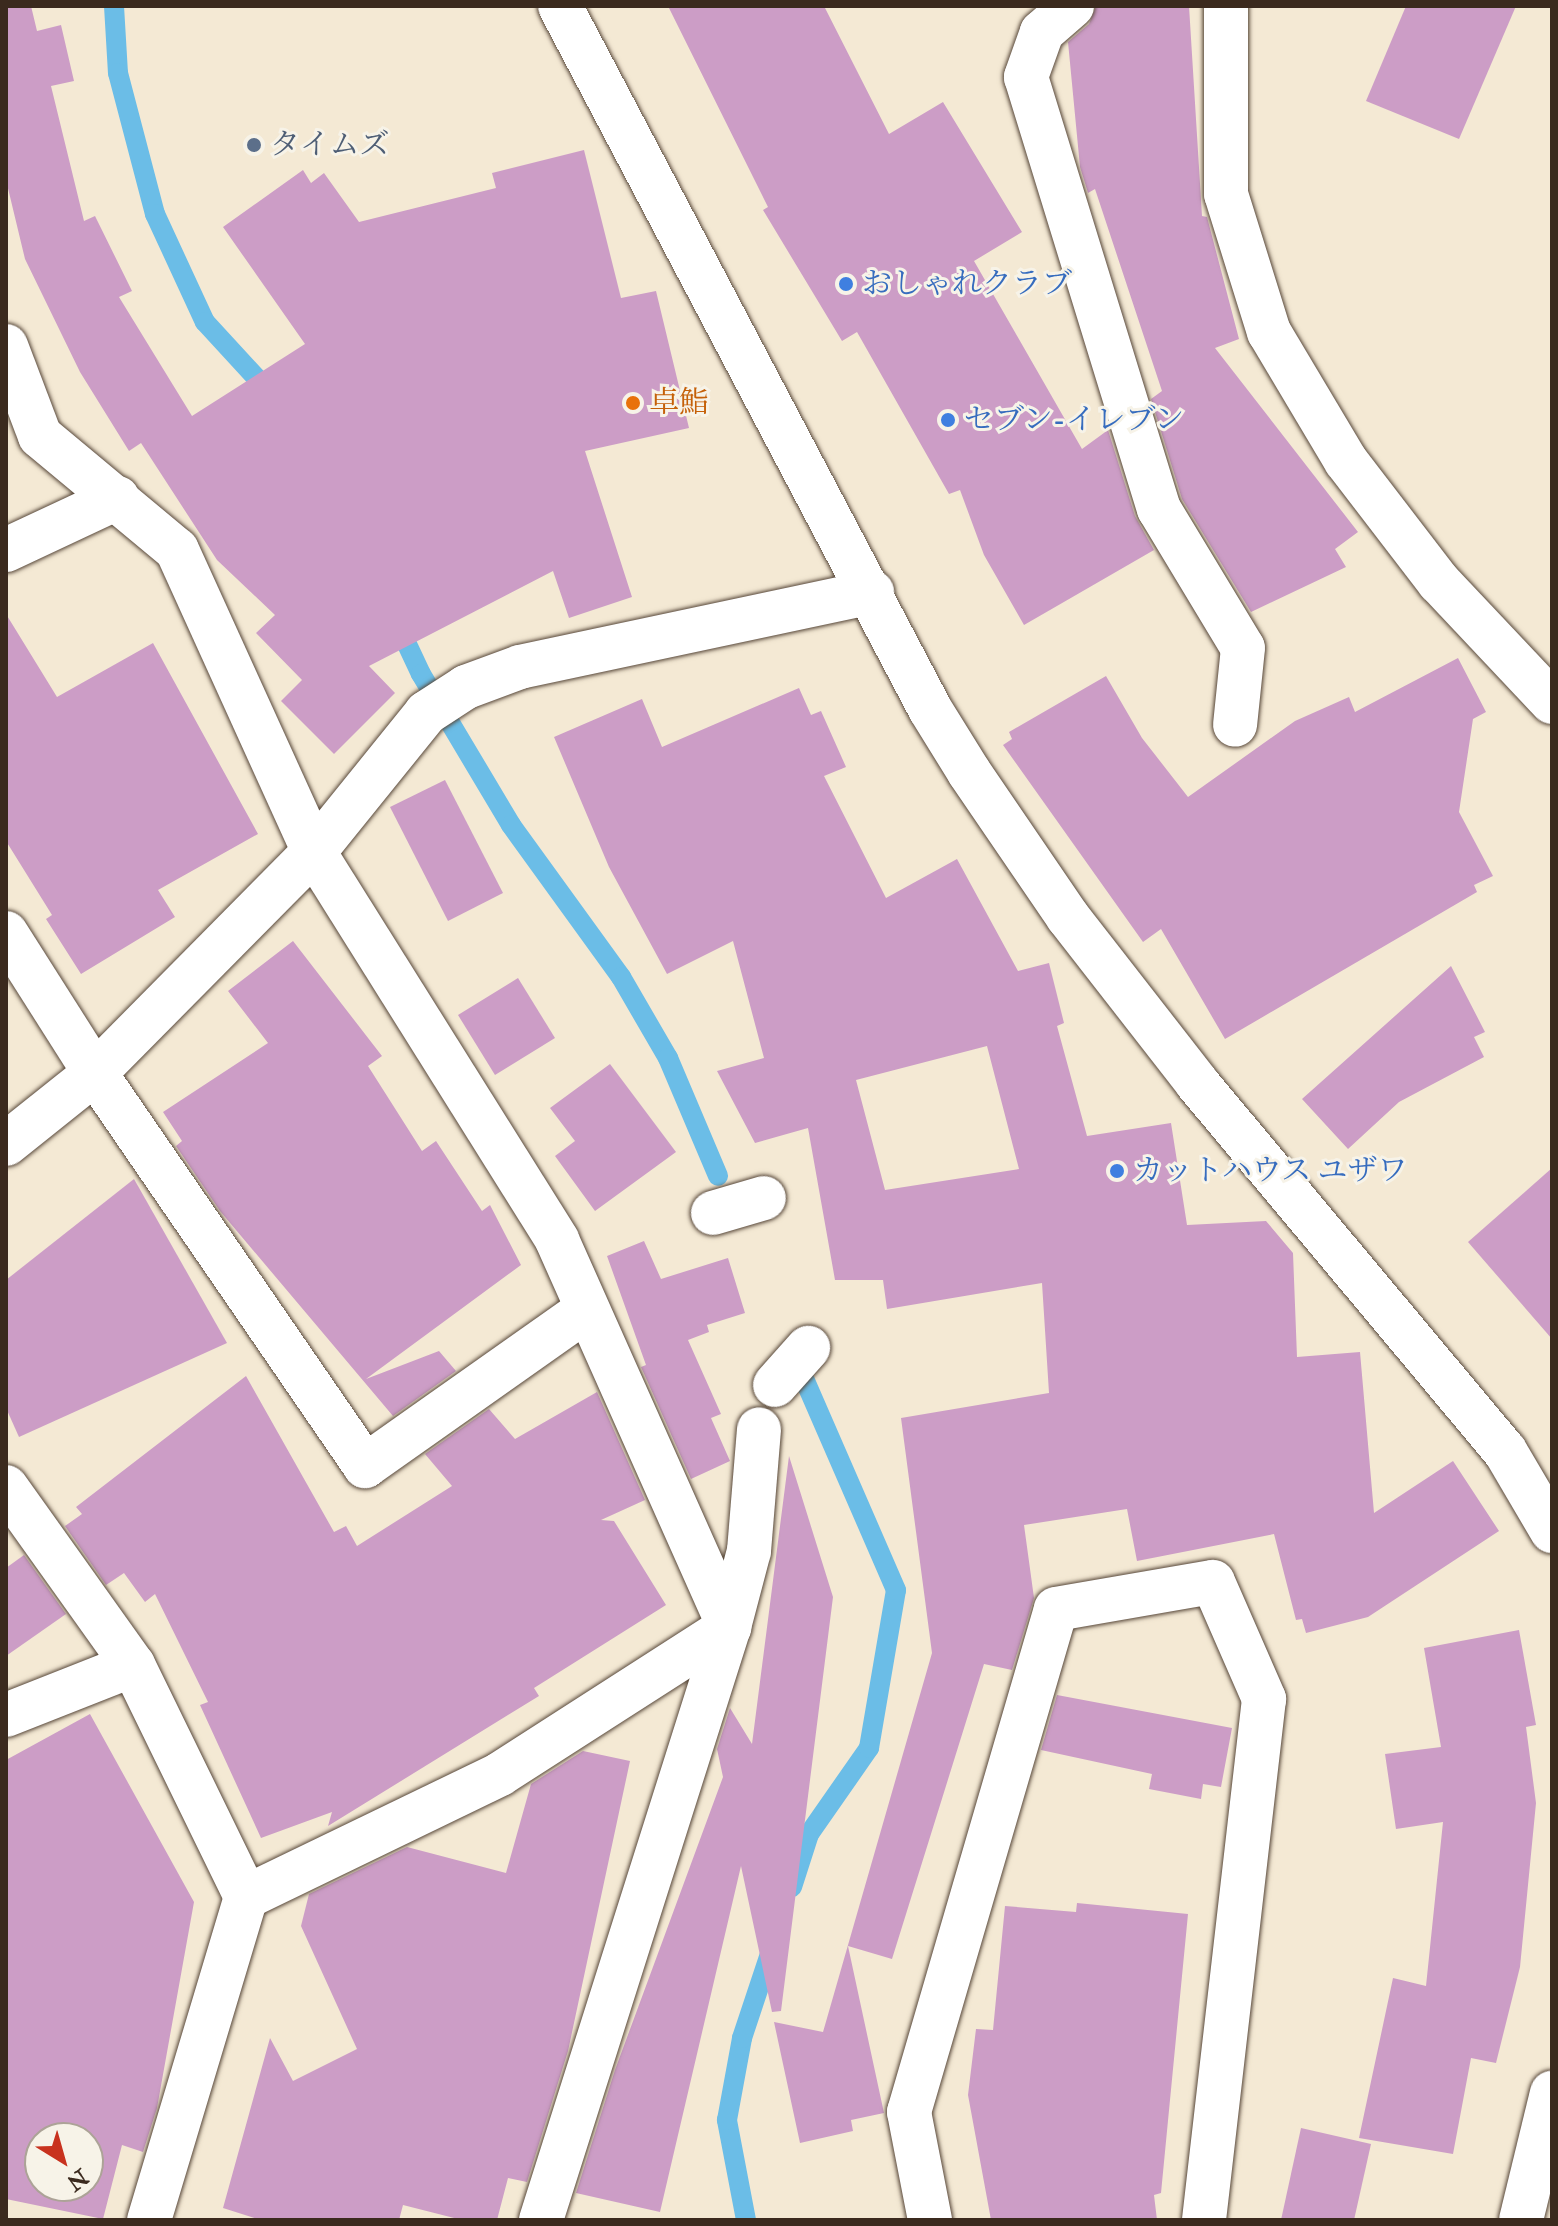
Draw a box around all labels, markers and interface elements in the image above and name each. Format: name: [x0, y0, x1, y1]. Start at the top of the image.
place label: タイムズ: [270, 127, 390, 163]
marker: タイムズ: [245, 136, 263, 154]
place label: おしゃれクラブ: [862, 266, 1072, 302]
marker: おしゃれクラブ: [837, 275, 855, 293]
place label: 卓鮨: [649, 385, 709, 421]
marker: 卓鮨: [624, 394, 642, 412]
place label: セブン-イレブン: [964, 402, 1187, 438]
marker: セブン-イレブン: [939, 411, 957, 429]
place label: カットハウス ユザワ: [1133, 1153, 1409, 1189]
marker: カットハウス ユザワ: [1108, 1162, 1126, 1180]
north arrow: [24, 2122, 104, 2202]
text: N: [61, 2162, 94, 2197]

